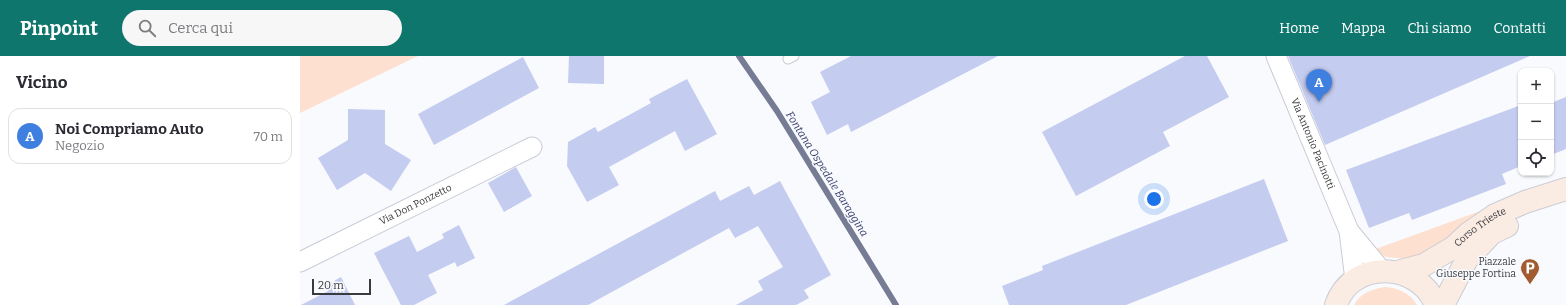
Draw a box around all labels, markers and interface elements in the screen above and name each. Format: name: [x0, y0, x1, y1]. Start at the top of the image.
search box: [122, 10, 402, 46]
text: Pinpoint: [20, 17, 98, 40]
icon: search: [136, 17, 158, 39]
text: Cerca qui: [168, 19, 233, 37]
text: Home: [1279, 20, 1319, 37]
text: Mappa: [1341, 20, 1386, 37]
text: Chi siamo: [1408, 20, 1472, 37]
text: Contatti: [1494, 20, 1546, 37]
map controls: [1518, 68, 1554, 176]
button: +: [1518, 68, 1554, 104]
pin: A: [1306, 69, 1332, 102]
text: Vicino: [16, 72, 68, 93]
street label: Via Antonio Pacinotti: [1288, 96, 1337, 191]
button: −: [1518, 104, 1554, 140]
water label: Fontana Ospedale Baraggina: [783, 109, 871, 239]
text: Noi Compriamo Auto: [55, 120, 204, 138]
text: A: [25, 129, 35, 144]
text: 70 m: [253, 129, 283, 144]
text: Negozio: [55, 138, 104, 153]
button: locate: [1518, 140, 1554, 176]
street label: Via Don Ponzetto: [377, 182, 454, 228]
your location: [1144, 189, 1164, 209]
street label: Corso Trieste: [1452, 205, 1508, 250]
place label: Piazzale Giuseppe Fortina: [1436, 256, 1517, 280]
parking icon: Piazzale Giuseppe Fortina: [1519, 257, 1541, 285]
scale bar: [312, 277, 371, 296]
text: 20 m: [318, 279, 344, 292]

